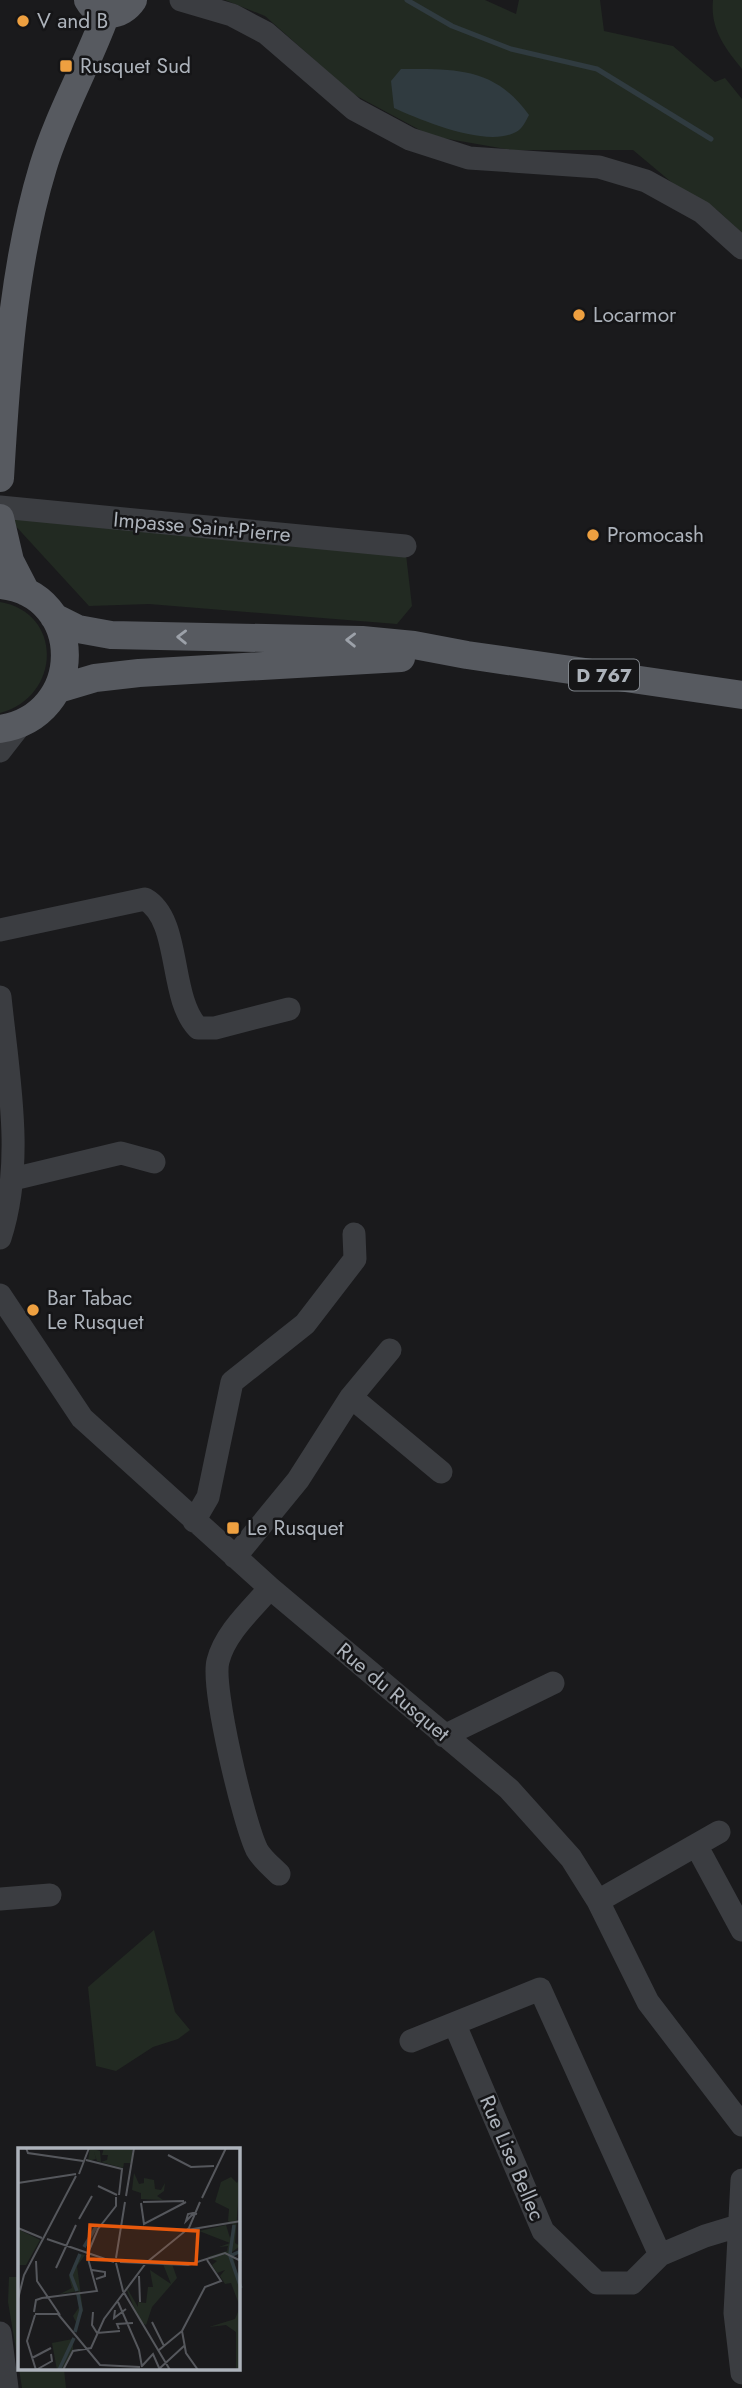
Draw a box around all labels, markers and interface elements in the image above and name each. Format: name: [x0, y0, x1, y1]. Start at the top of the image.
place label: V and B: [37, 6, 108, 36]
marker: V and B: [15, 13, 31, 29]
place label: Rusquet Sud: [80, 51, 191, 81]
marker: Rusquet Sud: [58, 58, 74, 74]
place label: Locarmor: [593, 300, 677, 330]
marker: Locarmor: [571, 307, 587, 323]
street label: Impasse Saint-Pierre: [112, 504, 292, 550]
place label: Promocash: [607, 520, 704, 550]
marker: Promocash: [585, 527, 601, 543]
one-way arrow: [176, 629, 186, 645]
one-way arrow: [345, 632, 356, 648]
road number: D 767: [569, 660, 639, 690]
place label: Bar Tabac Le Rusquet: [47, 1283, 144, 1337]
marker: Bar Tabac Le Rusquet: [25, 1302, 41, 1318]
place label: Le Rusquet: [247, 1513, 344, 1543]
marker: Le Rusquet: [225, 1520, 241, 1536]
street label: Rue du Rusquet: [330, 1636, 456, 1748]
street label: Rue Lise Bellec: [472, 2091, 552, 2225]
inset map: [18, 2148, 240, 2370]

